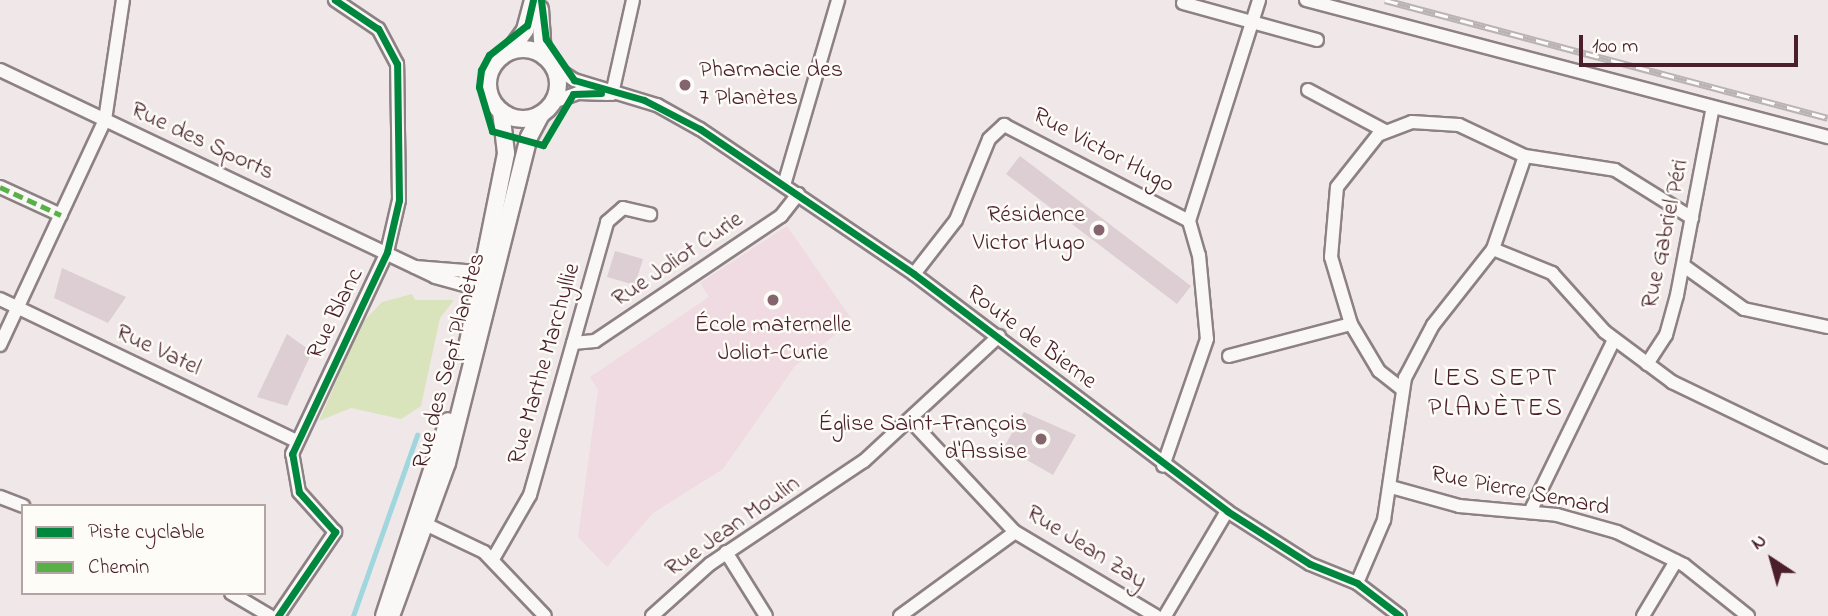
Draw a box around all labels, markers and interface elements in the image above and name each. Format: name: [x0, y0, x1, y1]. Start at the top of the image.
scale bar: [1583, 21, 1802, 65]
text: 100 m: [1592, 32, 1638, 62]
place label: Pharmacie des 7 Planètes: [699, 57, 843, 113]
marker: Pharmacie des 7 Planètes: [677, 77, 693, 93]
street label: Rue des Sports: [126, 96, 278, 188]
street label: Rue Victor Hugo: [1027, 102, 1179, 200]
street label: Rue Gabriel Péri: [1636, 157, 1696, 311]
place label: Résidence Victor Hugo: [973, 202, 1085, 258]
street label: Rue Joliot Curie: [607, 206, 749, 314]
marker: Résidence Victor Hugo: [1091, 222, 1107, 238]
street label: Rue des Sept Planètes: [407, 250, 493, 472]
street label: Rue Marthe Marchyllie: [502, 260, 588, 468]
street label: Rue Blanc: [302, 264, 370, 364]
street label: Route de Bierne: [960, 280, 1102, 396]
marker: École maternelle Joliot-Curie: [765, 292, 781, 308]
place label: École maternelle Joliot-Curie: [695, 312, 851, 368]
street label: Rue Vatel: [111, 319, 205, 383]
district label: LES SEPT PLANÈTES: [1429, 364, 1563, 426]
place label: Église Saint-François d'Assise: [818, 411, 1027, 467]
marker: Église Saint-François d'Assise: [1033, 431, 1049, 447]
street label: Rue Pierre Semard: [1428, 461, 1612, 523]
street label: Rue Jean Moulin: [660, 470, 806, 584]
street label: Rue Jean Zay: [1020, 500, 1152, 596]
legend: [21, 504, 266, 595]
text: Piste cyclable: [88, 518, 204, 548]
north arrow: [1737, 525, 1807, 595]
text: N: [1746, 528, 1772, 557]
text: Chemin: [88, 553, 149, 583]

